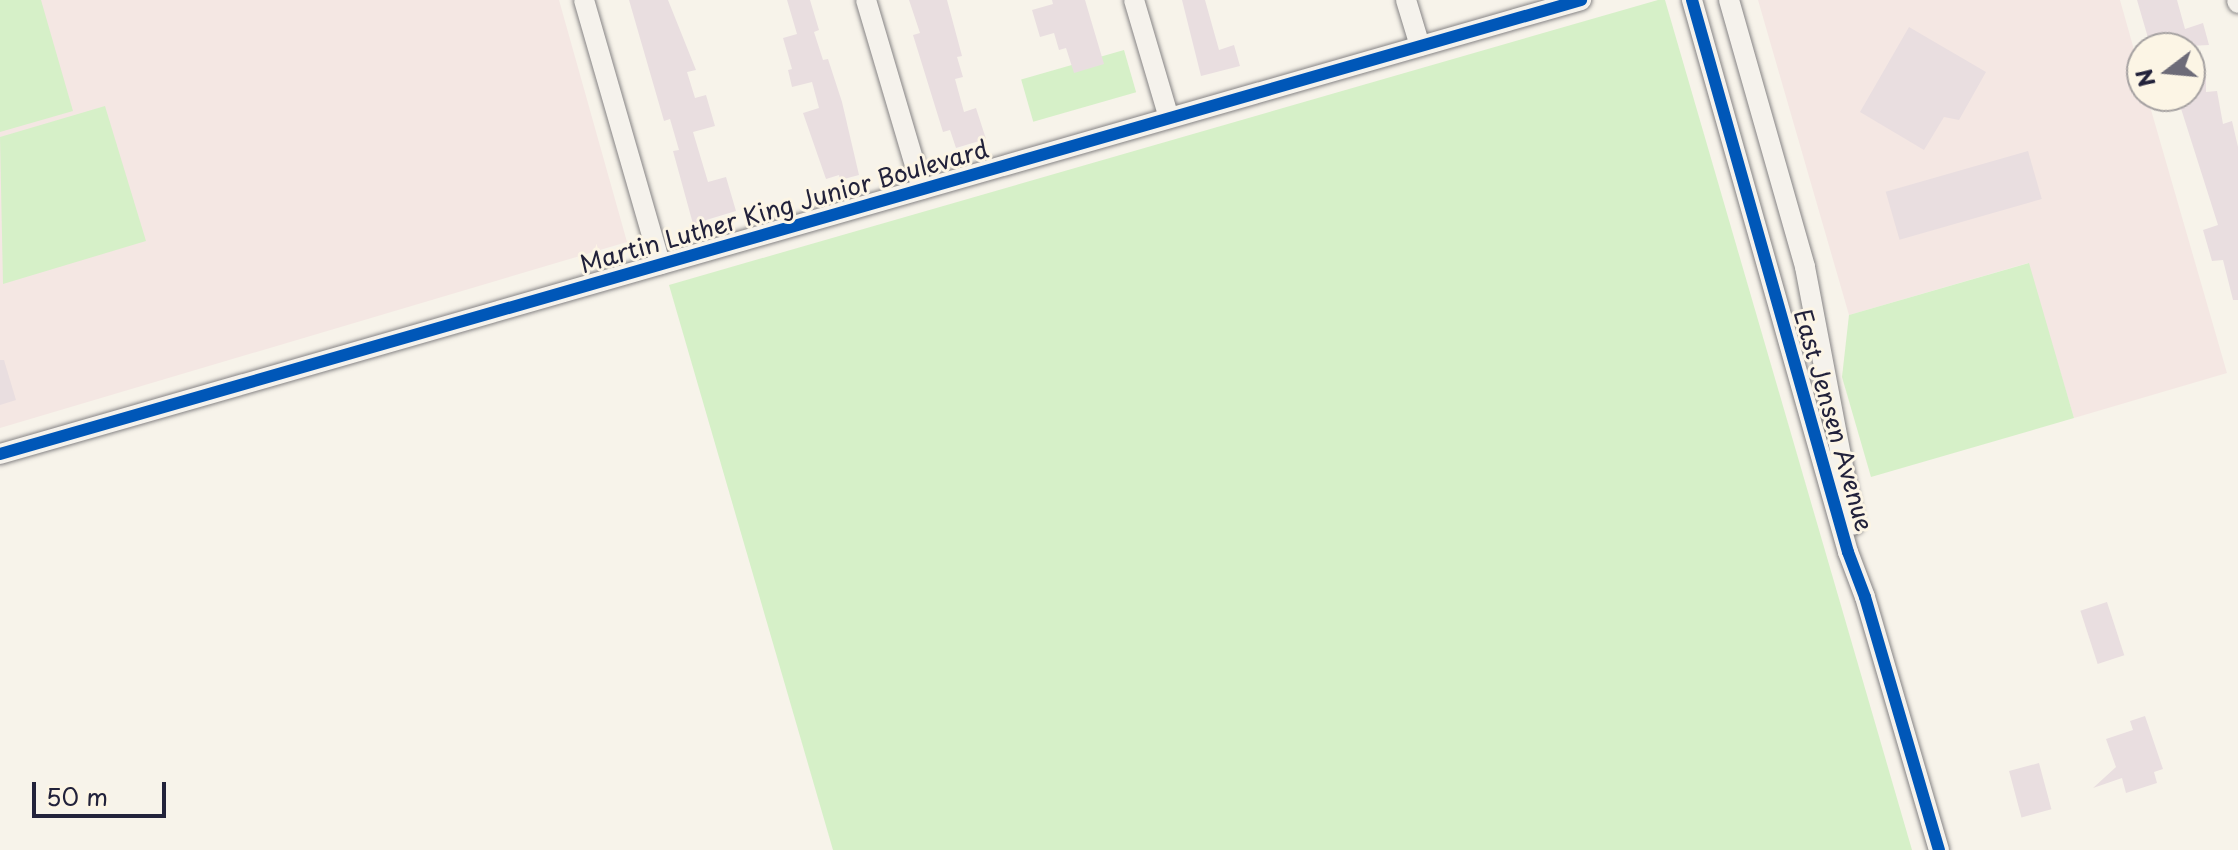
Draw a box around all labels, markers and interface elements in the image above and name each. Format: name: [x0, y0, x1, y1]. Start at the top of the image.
north arrow: [2126, 32, 2206, 112]
text: N: [2126, 65, 2163, 91]
street label: Martin Luther King Junior Boulevard: [577, 134, 991, 278]
street label: East Jensen Avenue: [1789, 307, 1879, 533]
scale bar: [36, 766, 170, 816]
text: 50 m: [46, 778, 108, 814]

